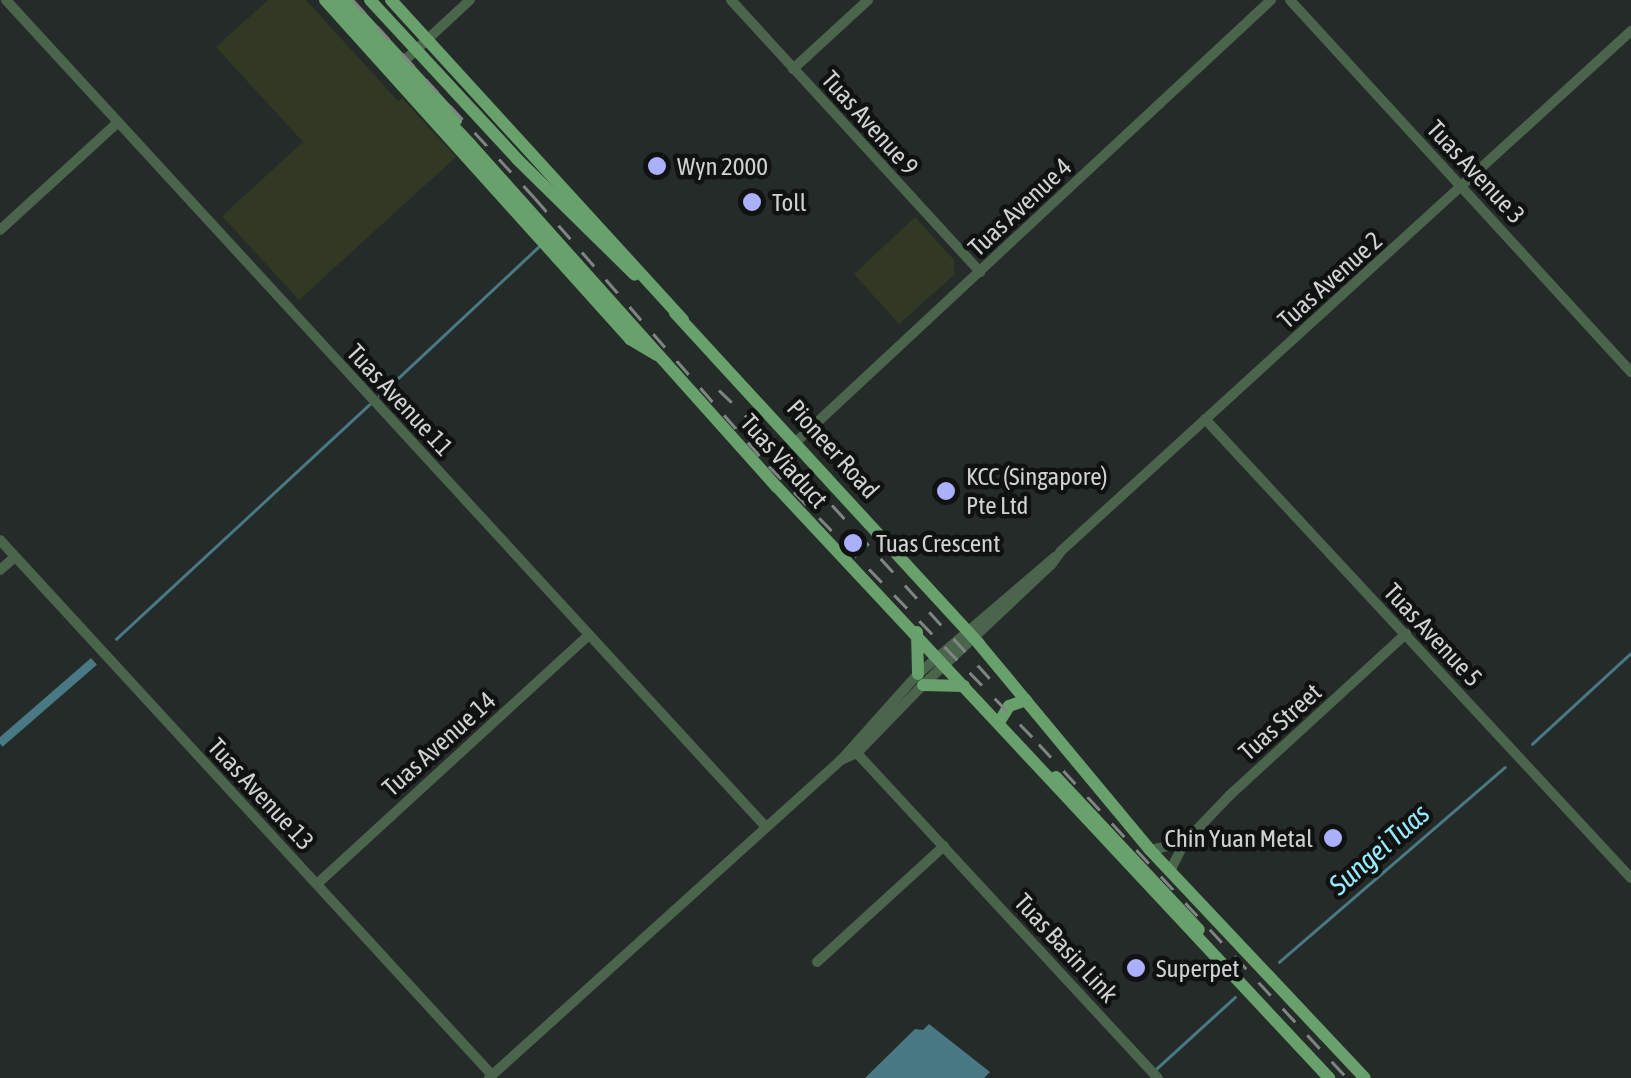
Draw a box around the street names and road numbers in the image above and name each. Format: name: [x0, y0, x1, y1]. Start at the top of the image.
street label: Tuas Avenue 9: [815, 65, 925, 181]
street label: Tuas Avenue 3: [1421, 114, 1531, 230]
street label: Tuas Avenue 4: [962, 152, 1078, 262]
street label: Tuas Avenue 2: [1272, 225, 1388, 335]
street label: Tuas Avenue 11: [341, 338, 459, 462]
street label: Pioneer Road: [781, 393, 885, 505]
street label: Tuas Viaduct: [734, 408, 834, 514]
street label: Tuas Avenue 5: [1378, 577, 1488, 693]
street label: Tuas Street: [1233, 677, 1327, 767]
street label: Tuas Avenue 14: [376, 685, 502, 803]
street label: Tuas Avenue 13: [202, 732, 320, 856]
street label: Tuas Basin Link: [1008, 887, 1124, 1009]

